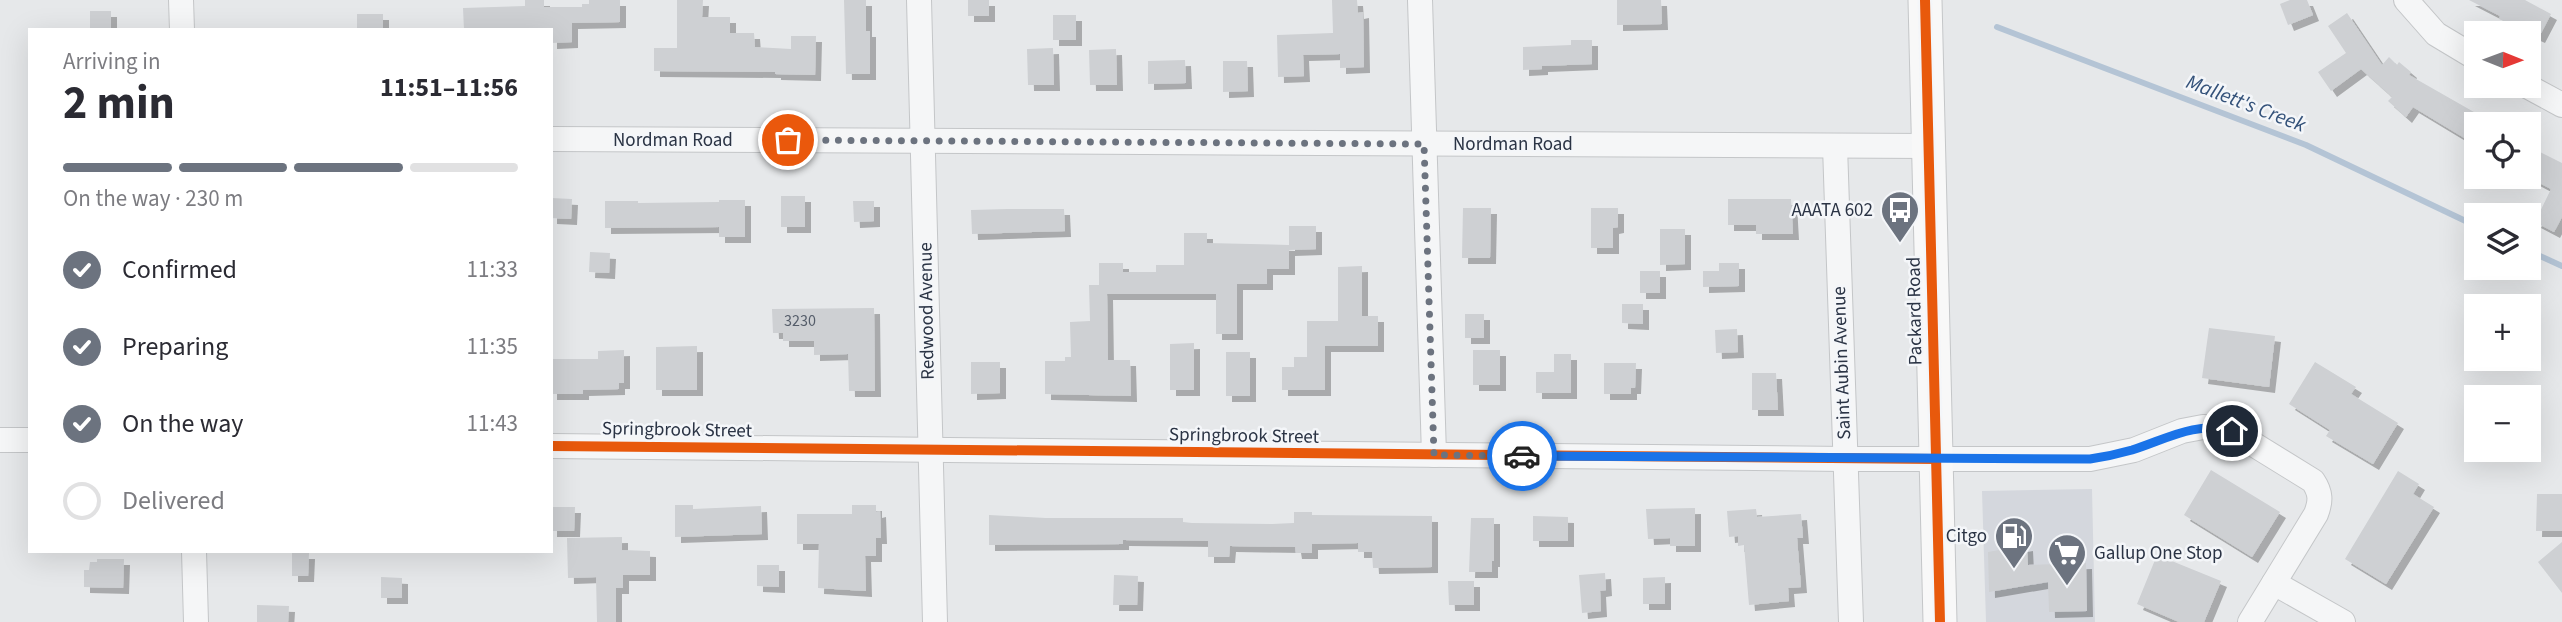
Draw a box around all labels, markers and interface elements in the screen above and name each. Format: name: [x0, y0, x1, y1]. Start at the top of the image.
north arrow: [2464, 21, 2541, 98]
map controls: [2464, 21, 2541, 462]
text: Arriving in: [63, 45, 161, 78]
water label: Mallett's Creek: [2182, 66, 2311, 140]
text: 11:51–11:56: [380, 69, 518, 106]
text: 2 min: [63, 71, 175, 136]
pin: [758, 110, 818, 170]
button: locate: [2464, 112, 2541, 189]
icon: bag: [769, 121, 807, 159]
street label: Nordman Road: [613, 127, 733, 154]
street label: Nordman Road: [1453, 131, 1573, 158]
text: On the way · 230 m: [63, 182, 243, 215]
bus stop icon: AAATA 602: [1879, 189, 1921, 244]
place label: AAATA 602: [1791, 197, 1873, 224]
button: layers: [2464, 203, 2541, 280]
street label: Redwood Avenue: [912, 242, 942, 380]
icon: check: [63, 251, 101, 289]
text: Confirmed: [122, 251, 237, 288]
text: 11:33: [467, 253, 518, 286]
street label: Packard Road: [1901, 257, 1929, 365]
street label: Saint Aubin Avenue: [1826, 286, 1858, 440]
button: +: [2464, 294, 2541, 371]
house number: 3230: [784, 310, 816, 332]
icon: check: [63, 328, 101, 366]
text: Preparing: [122, 328, 228, 365]
text: 11:35: [467, 330, 518, 363]
button: −: [2464, 385, 2541, 462]
pin: [2202, 401, 2262, 461]
icon: check: [63, 405, 101, 443]
text: On the way: [122, 405, 243, 442]
text: 11:43: [467, 407, 518, 440]
icon: home: [2213, 412, 2251, 450]
street label: Springbrook Street: [602, 415, 753, 445]
street label: Springbrook Street: [1169, 421, 1320, 451]
courier: [1487, 421, 1557, 491]
icon: car: [1503, 437, 1541, 475]
text: Delivered: [122, 482, 225, 519]
fuel station icon: Citgo: [1993, 515, 2035, 570]
place label: Citgo: [1946, 523, 1987, 550]
supermarket icon: Gallup One Stop: [2046, 532, 2088, 587]
place label: Gallup One Stop: [2094, 540, 2223, 567]

